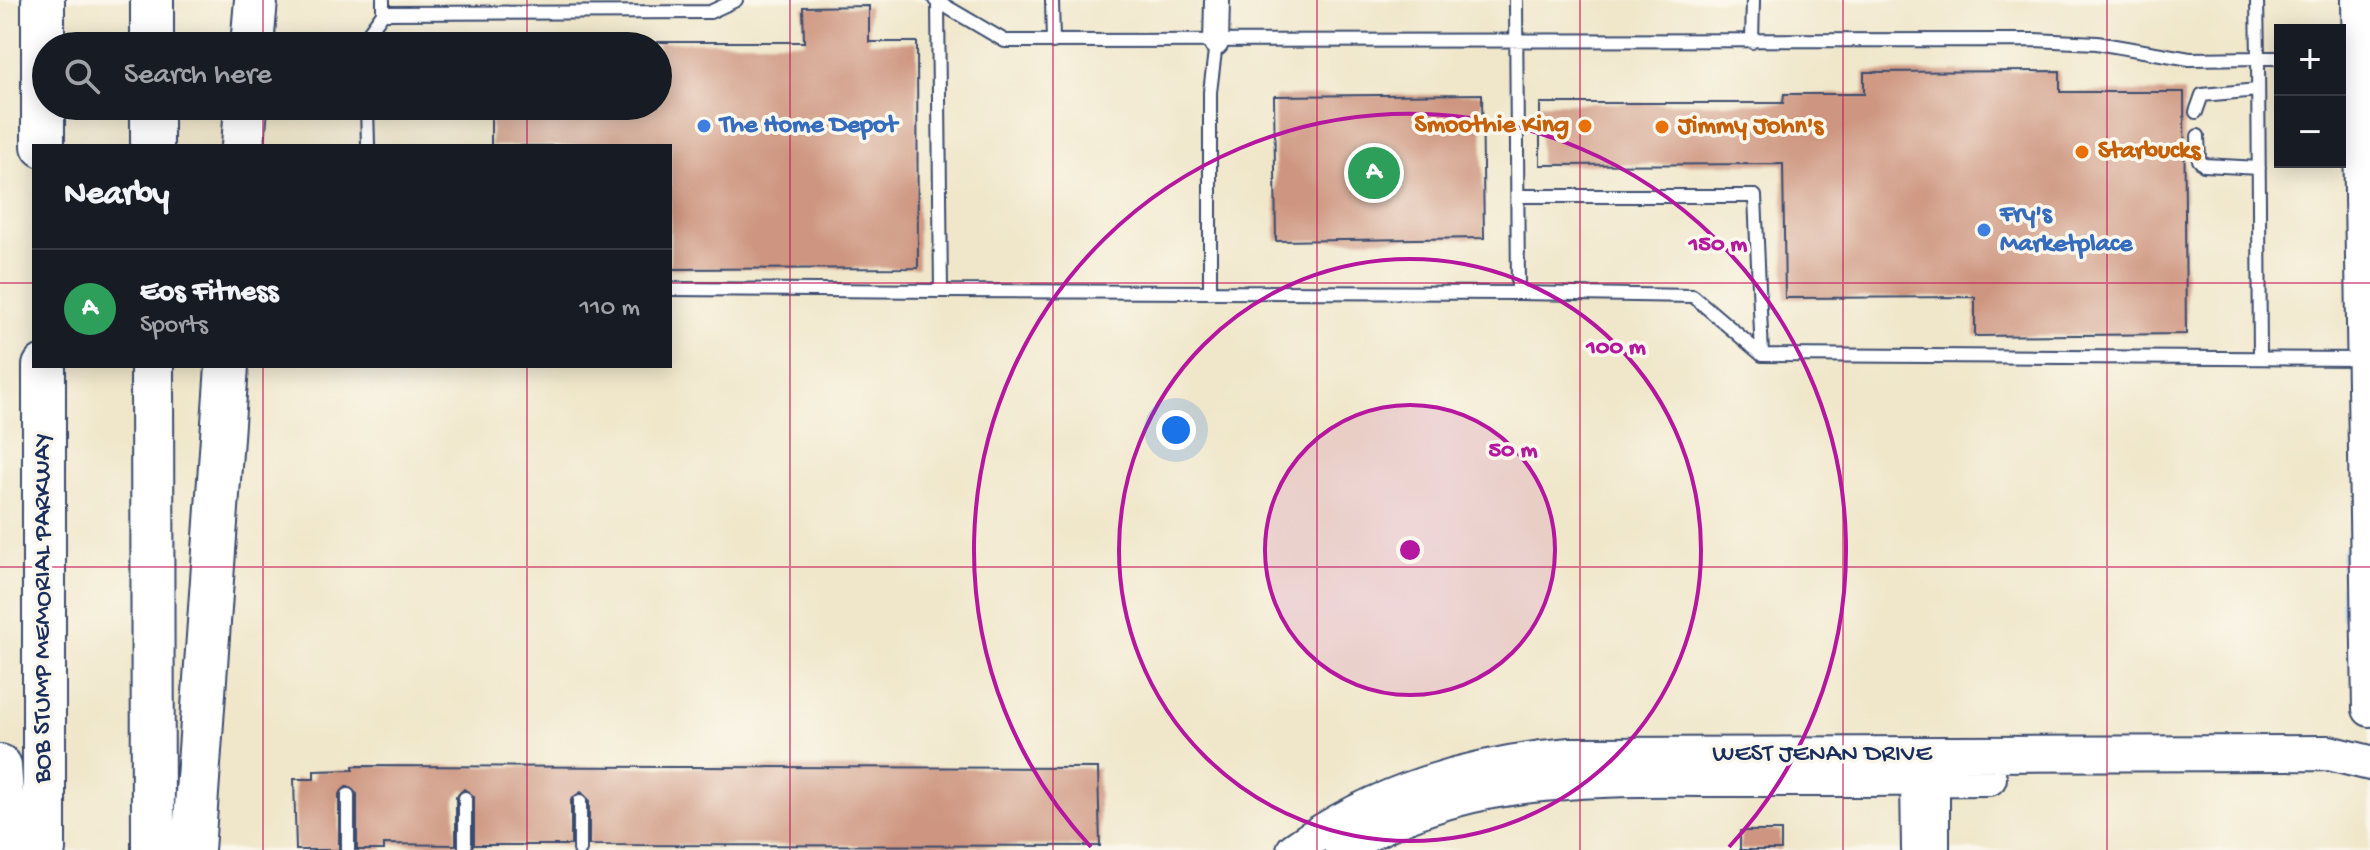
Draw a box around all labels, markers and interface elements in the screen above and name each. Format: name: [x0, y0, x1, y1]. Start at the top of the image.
map controls: [2274, 24, 2346, 168]
button: +: [2274, 24, 2346, 96]
search box: [32, 32, 672, 120]
icon: search: [60, 54, 104, 98]
text: Search here: [124, 59, 272, 94]
button: −: [2274, 96, 2346, 168]
place label: The Home Depot: [718, 111, 900, 142]
place label: Smoothie King: [1415, 111, 1569, 142]
place label: Jimmy John's: [1677, 112, 1824, 143]
marker: The Home Depot: [695, 117, 713, 135]
marker: Smoothie King: [1576, 117, 1594, 135]
marker: Jimmy John's: [1653, 118, 1671, 136]
place label: Starbucks: [2098, 137, 2202, 168]
pin: A: [1348, 143, 1400, 203]
marker: Starbucks: [2073, 143, 2091, 161]
text: Nearby: [64, 176, 169, 216]
place label: Fry's Marketplace: [1999, 200, 2134, 261]
marker: Fry's Marketplace: [1975, 221, 1993, 239]
text: 150 m: [1688, 231, 1747, 260]
text: Eos Fitness: [140, 276, 278, 311]
text: A: [82, 294, 98, 325]
text: 110 m: [580, 294, 640, 325]
text: Sports: [140, 311, 208, 342]
text: 100 m: [1585, 334, 1646, 363]
your location: [1156, 410, 1196, 450]
street label: BOB STUMP MEMORIAL PARKWAY: [29, 433, 60, 784]
text: 50 m: [1489, 437, 1537, 466]
centre of rings: [1396, 536, 1424, 564]
street label: WEST JENAN DRIVE: [1712, 740, 1933, 771]

